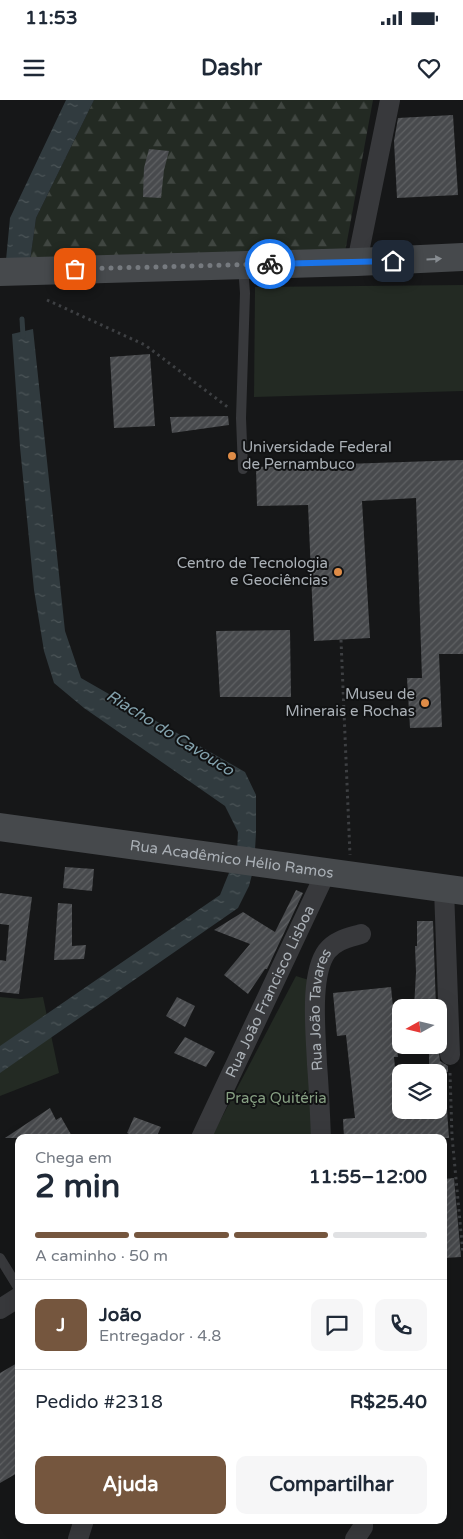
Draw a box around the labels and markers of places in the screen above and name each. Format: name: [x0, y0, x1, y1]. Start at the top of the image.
pin: [372, 240, 414, 282]
pin: [54, 248, 96, 290]
place label: Universidade Federal de Pernambuco: [242, 438, 392, 473]
marker: Universidade Federal de Pernambuco: [226, 450, 238, 462]
place label: Centro de Tecnologia e Geociências: [177, 554, 328, 589]
marker: Centro de Tecnologia e Geociências: [332, 566, 344, 578]
place label: Museu de Minerais e Rochas: [285, 685, 415, 720]
marker: Museu de Minerais e Rochas: [419, 697, 431, 709]

